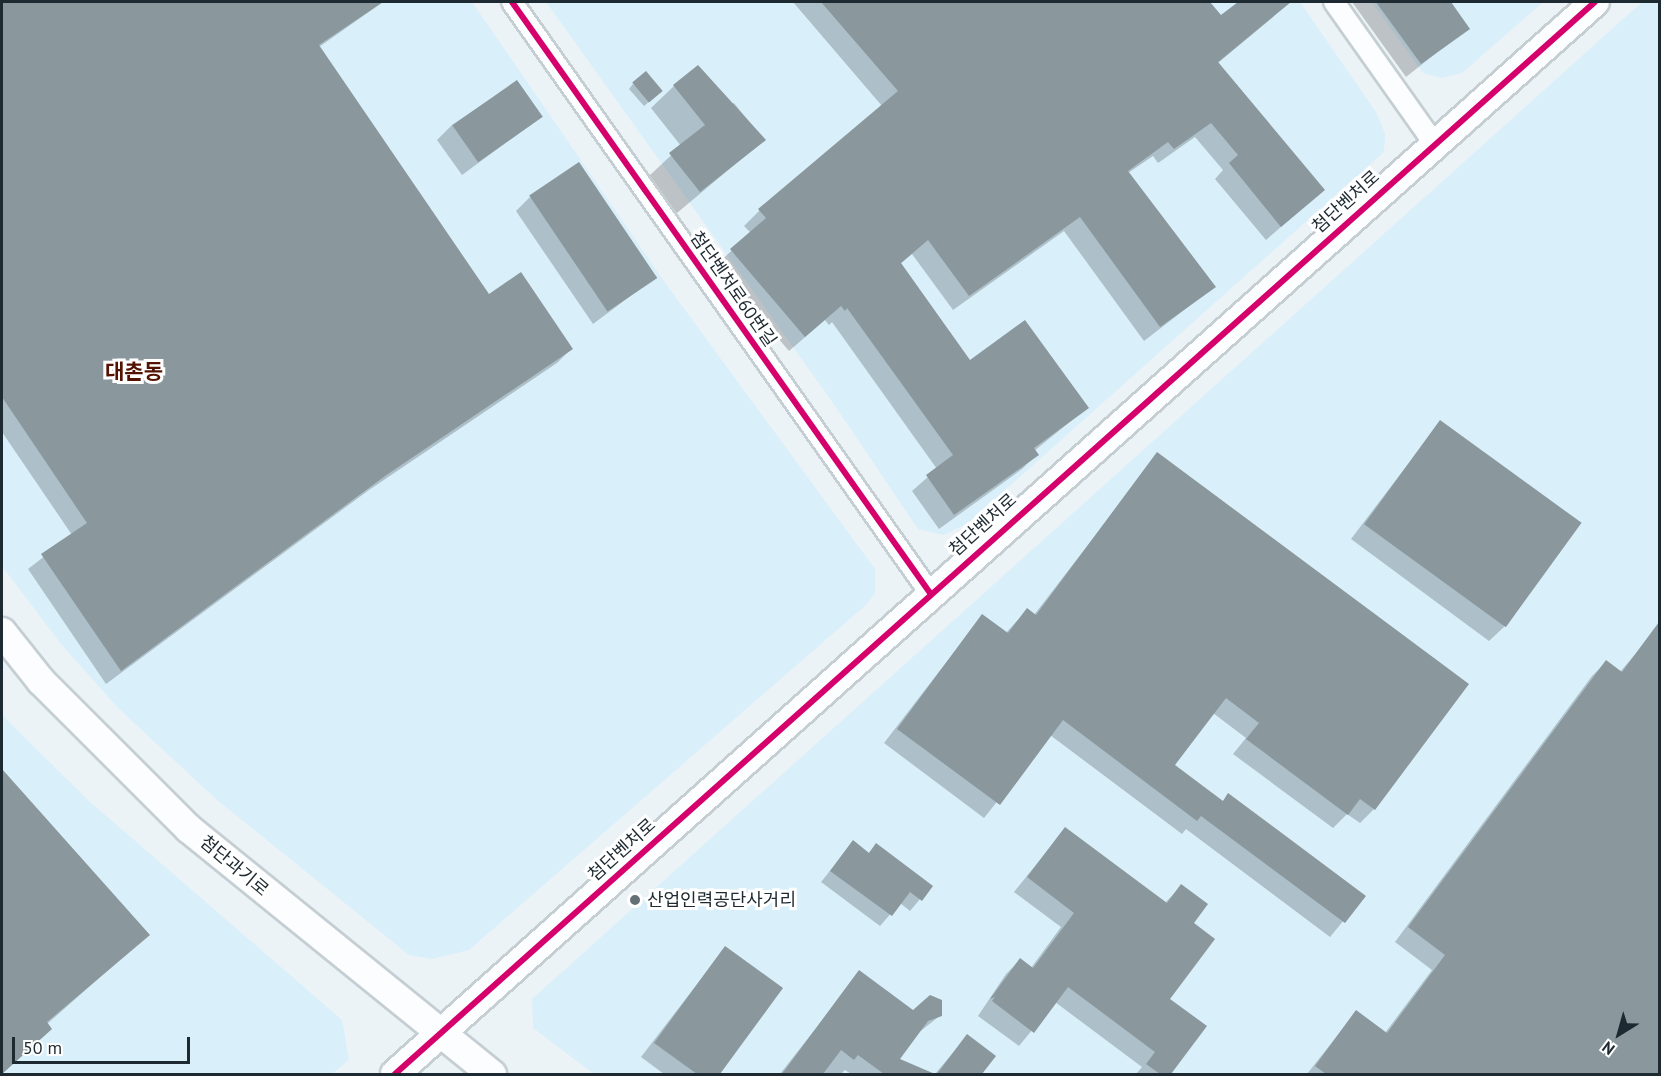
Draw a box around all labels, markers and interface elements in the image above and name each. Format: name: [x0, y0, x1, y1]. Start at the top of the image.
street label: 첨단벤처로: [1308, 166, 1384, 238]
street label: 첨단벤처로60번길: [685, 227, 781, 351]
district label: 대촌동: [105, 359, 163, 385]
street label: 첨단벤처로: [945, 489, 1021, 561]
street label: 첨단벤처로: [584, 814, 660, 886]
street label: 첨단과기로: [195, 831, 273, 901]
place label: 산업인력공단사거리: [647, 889, 796, 911]
marker: 산업인력공단사거리: [628, 893, 642, 907]
north arrow: [1589, 1004, 1649, 1064]
scale bar: [15, 1025, 194, 1063]
text: 50 m: [23, 1036, 62, 1059]
text: N: [1598, 1037, 1618, 1060]

